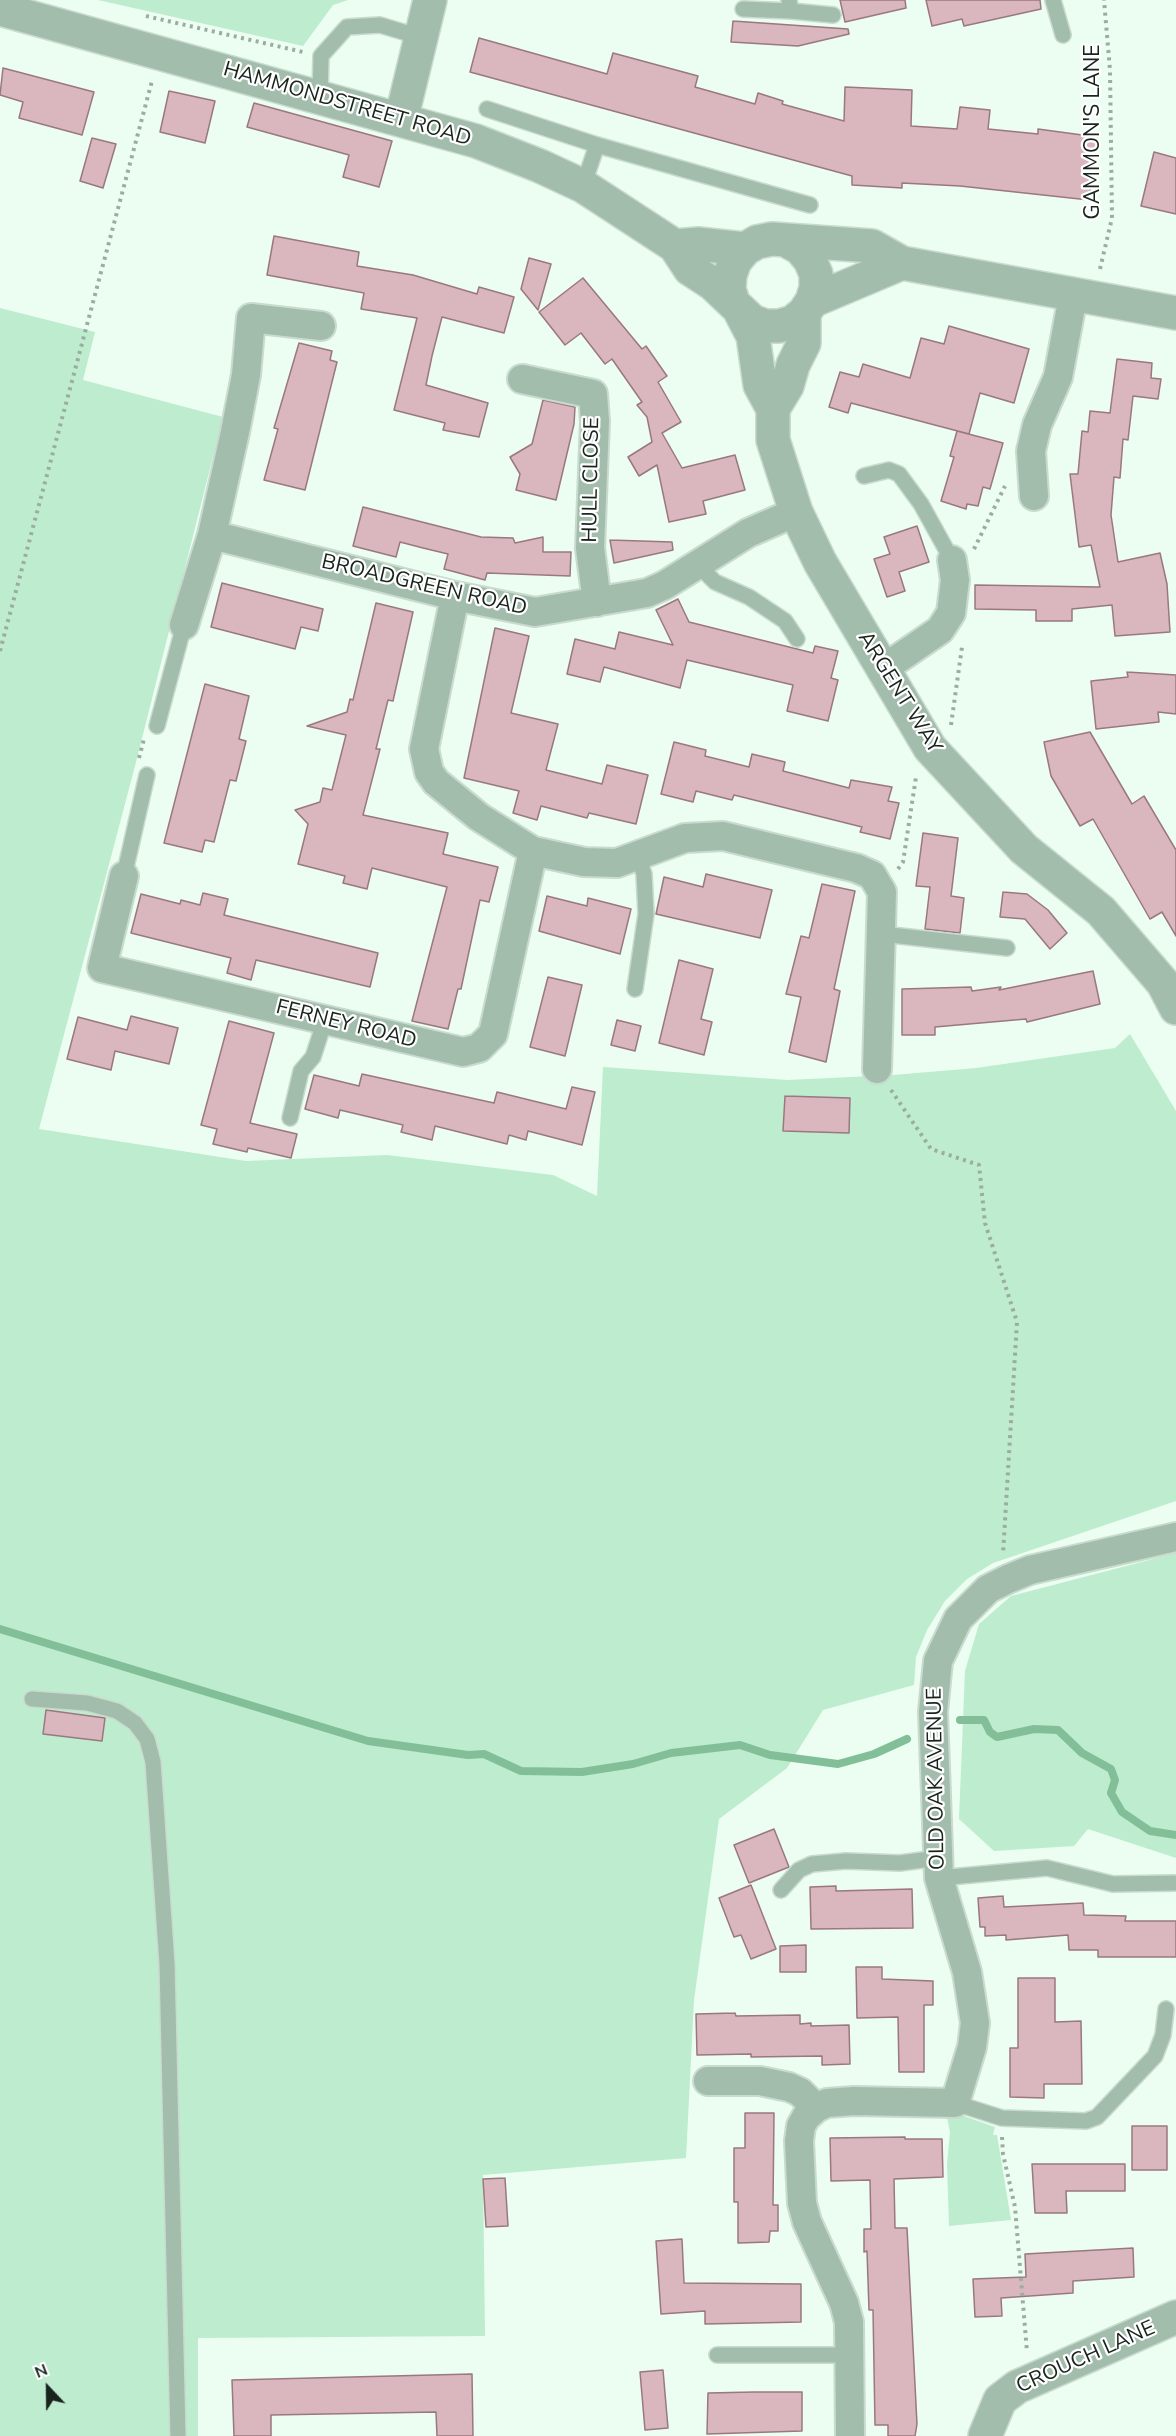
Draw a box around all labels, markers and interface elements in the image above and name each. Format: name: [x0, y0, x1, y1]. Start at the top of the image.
street label: GAMMON'S LANE: [1081, 44, 1107, 220]
street label: HAMMONDSTREET ROAD: [220, 58, 474, 152]
street label: HULL CLOSE: [578, 417, 606, 543]
street label: BROADGREEN ROAD: [319, 550, 529, 622]
street label: ARGENT WAY: [852, 627, 946, 759]
street label: FERNEY ROAD: [273, 995, 419, 1055]
street label: OLD OAK AVENUE: [923, 1688, 951, 1870]
street label: CROUCH LANE: [1013, 2316, 1159, 2400]
north arrow: [18, 2358, 78, 2418]
text: N: [32, 2359, 51, 2384]

